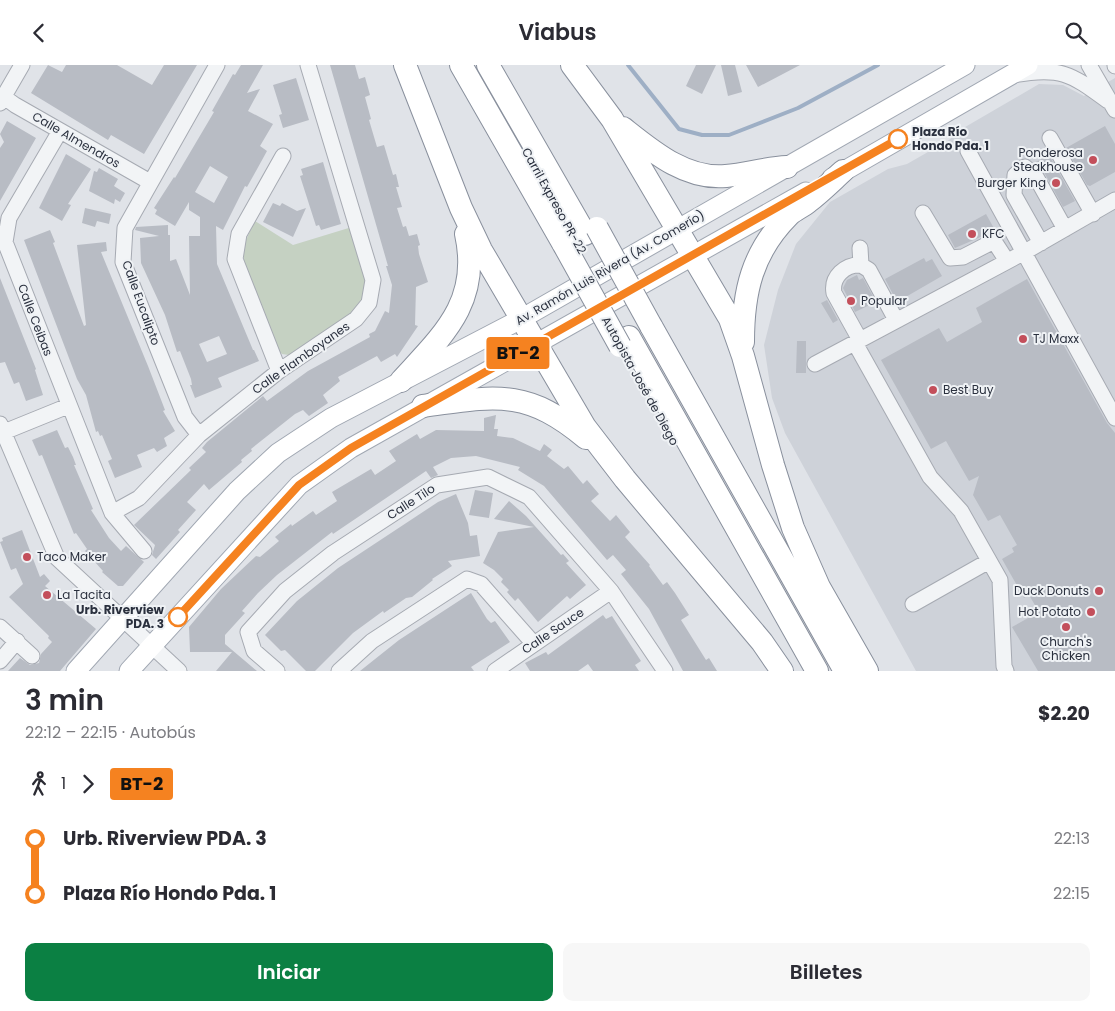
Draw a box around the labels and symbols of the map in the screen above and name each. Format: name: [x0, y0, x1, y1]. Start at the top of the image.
street label: Calle Almendros: [29, 107, 123, 172]
place label: Plaza Río Hondo Pda. 1: [912, 123, 989, 154]
marker: Plaza Río Hondo Pda. 1: [888, 129, 908, 149]
place label: Ponderosa Steakhouse: [1013, 144, 1083, 175]
street label: Carril Expreso PR-22: [518, 145, 591, 257]
marker: Ponderosa Steakhouse: [1087, 154, 1099, 166]
place label: Burger King: [977, 174, 1046, 191]
marker: Burger King: [1050, 177, 1062, 189]
street label: Av. Ramón Luis Rivera (Av. Comerío): [512, 206, 707, 329]
place label: KFC: [982, 225, 1005, 242]
marker: KFC: [966, 228, 978, 240]
street label: Calle Eucalipto: [118, 258, 165, 348]
street label: Calle Ceibas: [14, 281, 57, 358]
place label: Popular: [861, 292, 907, 309]
marker: Popular: [845, 295, 857, 307]
street label: Autopista José de Diego: [598, 313, 683, 449]
street label: Calle Flamboyanes: [249, 318, 353, 398]
place label: TJ Maxx: [1033, 330, 1079, 347]
marker: TJ Maxx: [1017, 333, 1029, 345]
line badge: BT-2: [483, 337, 553, 369]
place label: Best Buy: [943, 381, 994, 398]
marker: Best Buy: [927, 384, 939, 396]
street label: Calle Tilo: [383, 480, 438, 523]
place label: Taco Maker: [37, 548, 107, 565]
marker: Taco Maker: [21, 551, 33, 563]
place label: Duck Donuts: [1014, 582, 1089, 599]
marker: Duck Donuts: [1093, 585, 1105, 597]
place label: La Tacita: [57, 586, 111, 603]
marker: La Tacita: [41, 589, 53, 601]
place label: Urb. Riverview PDA. 3: [76, 601, 165, 632]
place label: Hot Potato: [1018, 603, 1081, 620]
street label: Calle Sauce: [518, 604, 587, 658]
marker: Hot Potato: [1085, 606, 1097, 618]
marker: Urb. Riverview PDA. 3: [168, 607, 188, 627]
marker: Church's Chicken: [1060, 621, 1072, 633]
place label: Church's Chicken: [1040, 633, 1092, 664]

